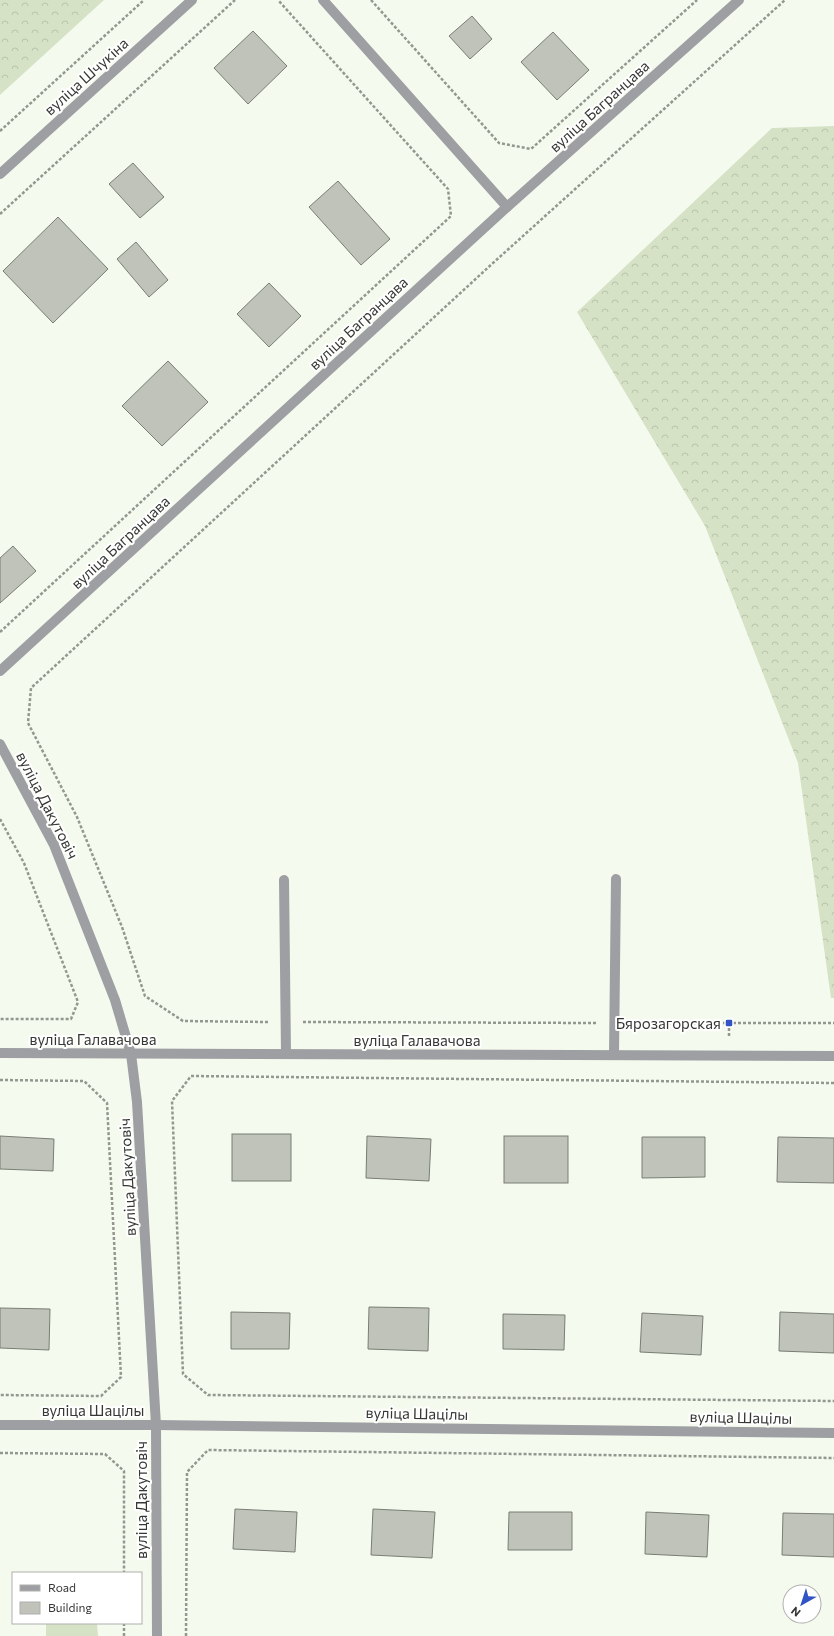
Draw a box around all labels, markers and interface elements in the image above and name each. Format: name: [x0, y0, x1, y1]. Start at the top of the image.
street label: вуліца Шчукіна: [40, 34, 132, 118]
street label: вуліца Багранцава: [545, 56, 653, 156]
street label: вуліца Багранцава: [305, 273, 411, 373]
street label: вуліца Багранцава: [67, 492, 173, 592]
street label: вуліца Дакутовіч: [13, 748, 83, 862]
place label: Бярозагорская: [616, 1014, 721, 1032]
marker: Бярозагорская: [724, 1018, 734, 1028]
street label: вуліца Галавачова: [30, 1030, 156, 1048]
street label: вуліца Галавачова: [354, 1031, 480, 1049]
street label: вуліца Дакутовіч: [115, 1118, 139, 1236]
street label: вуліца Шацілы: [42, 1401, 144, 1419]
street label: вуліца Шацілы: [366, 1403, 468, 1423]
street label: вуліца Шацілы: [690, 1407, 792, 1427]
street label: вуліца Дакутовіч: [132, 1441, 150, 1559]
legend: [12, 1572, 142, 1624]
text: Road: [48, 1580, 76, 1594]
north arrow: [782, 1584, 822, 1624]
text: Building: [48, 1600, 92, 1614]
text: N: [788, 1605, 803, 1620]

